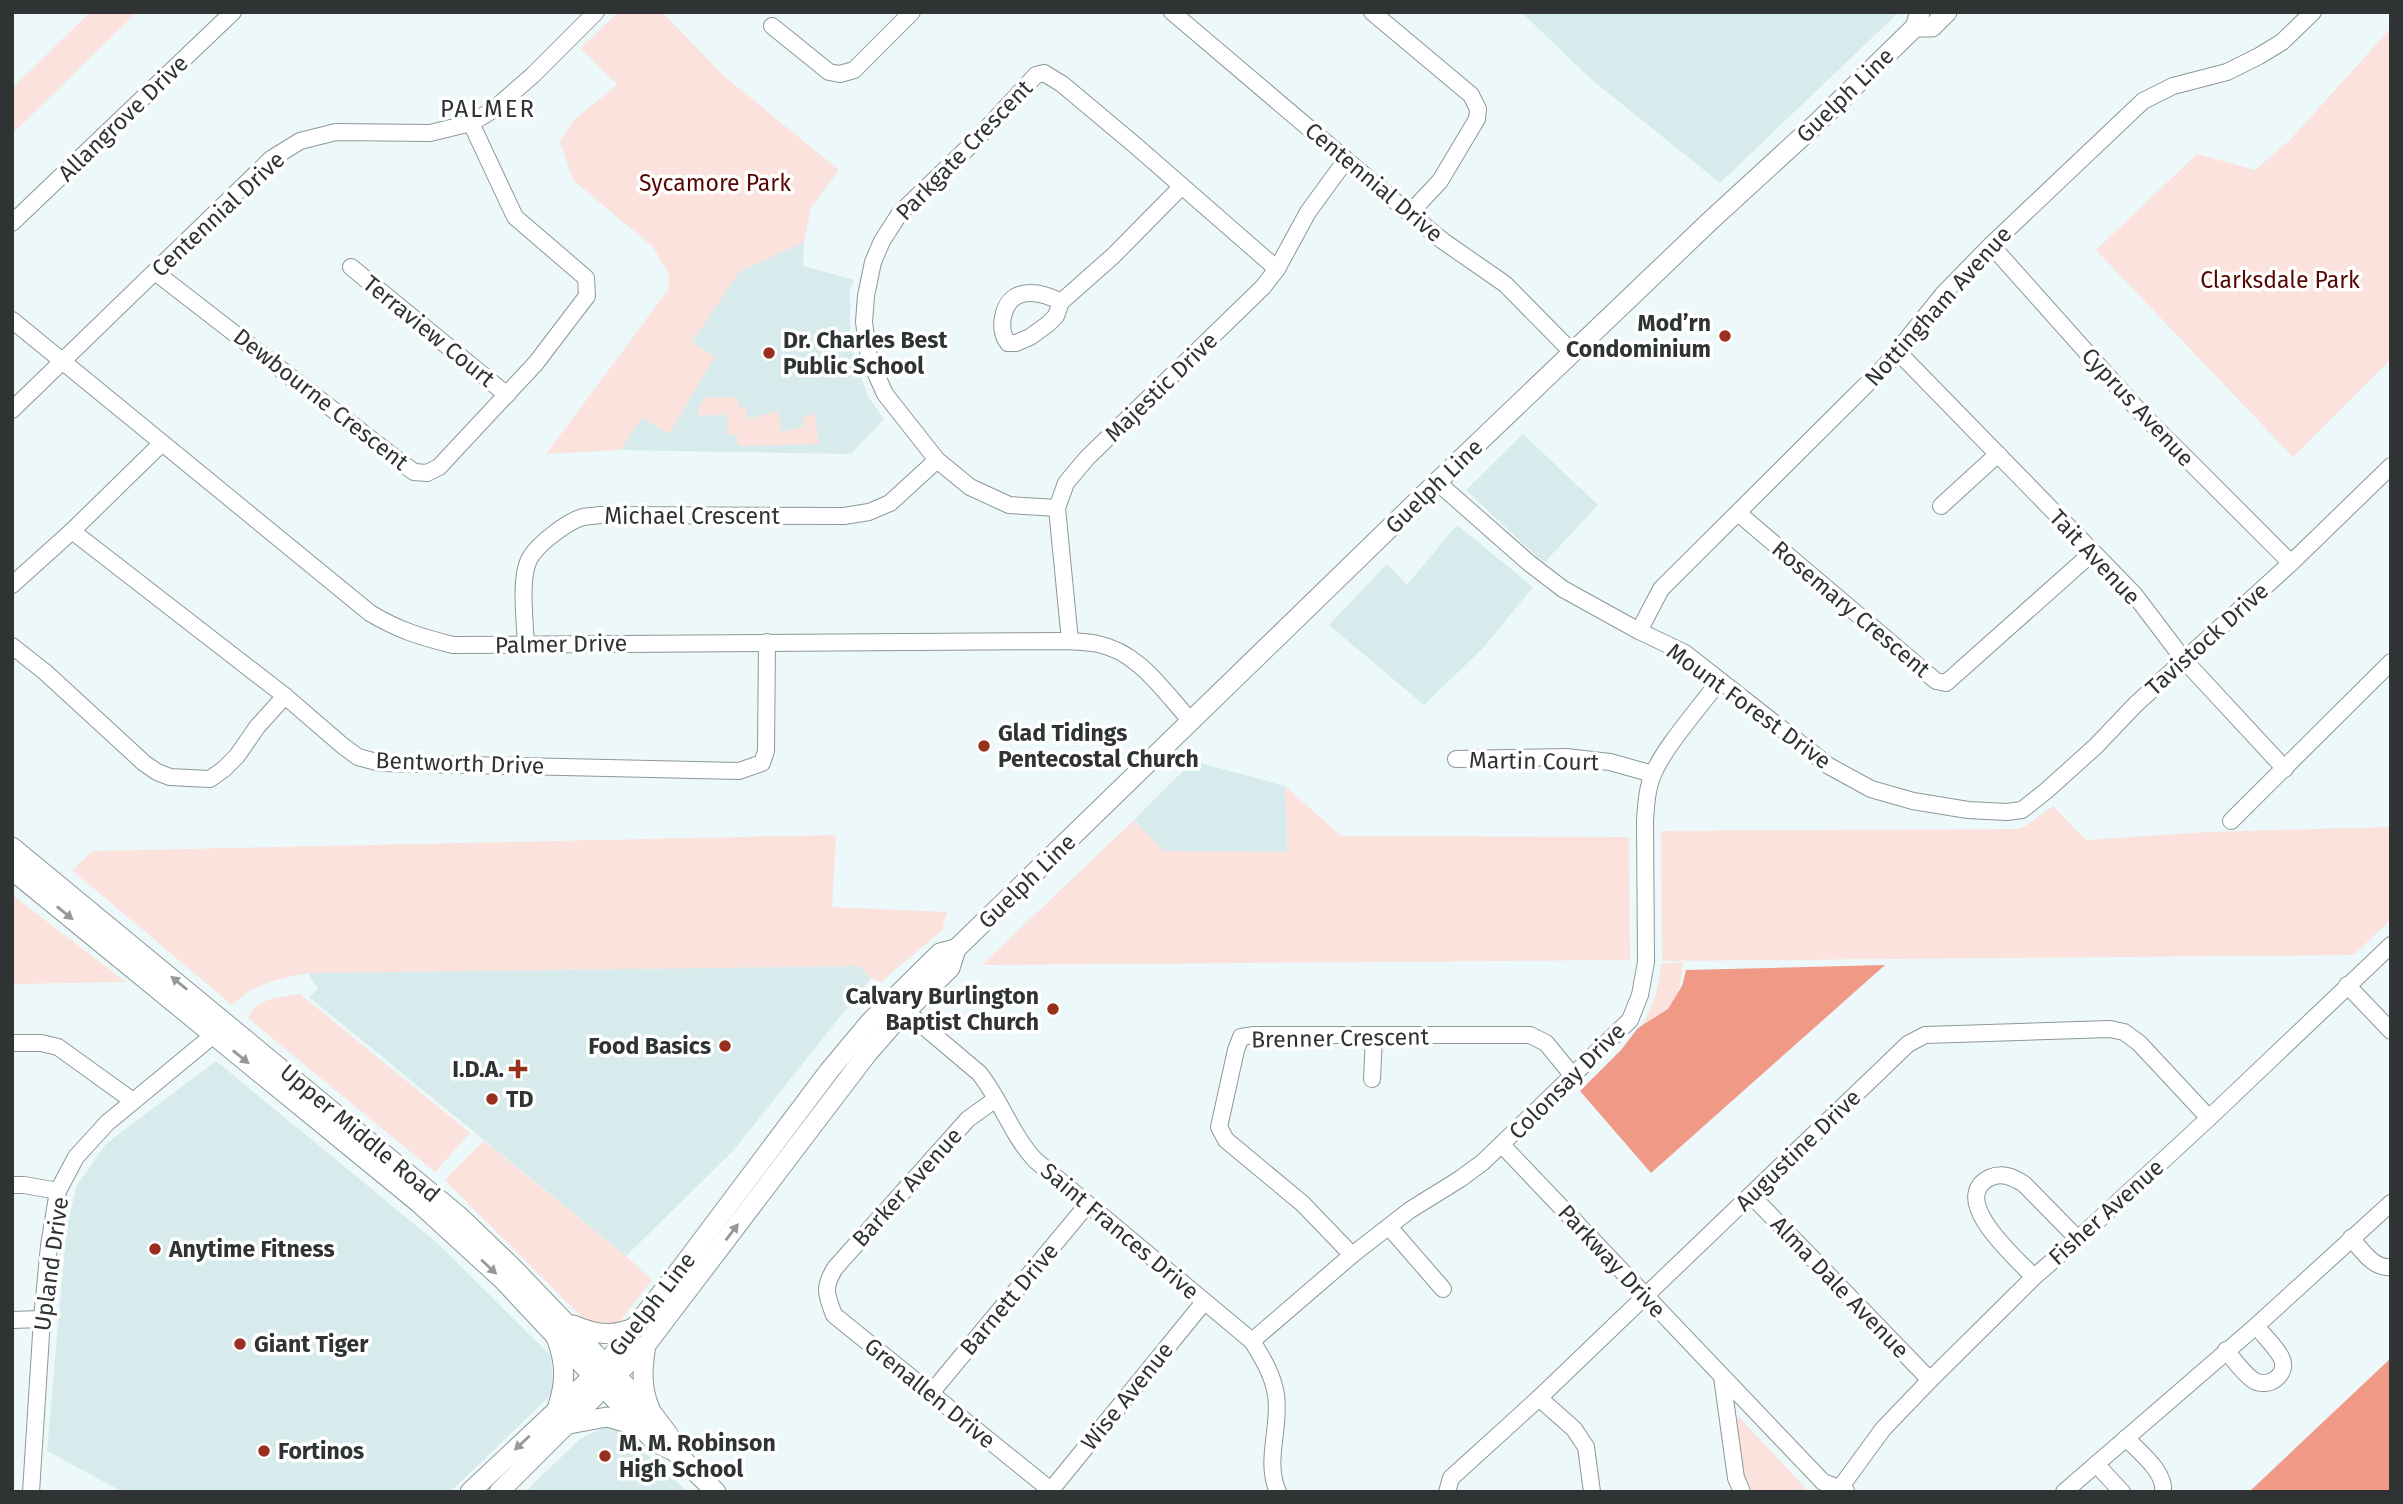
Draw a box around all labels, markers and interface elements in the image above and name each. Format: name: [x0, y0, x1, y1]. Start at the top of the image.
street label: Guelph Line: [1791, 42, 1899, 148]
street label: Allangrove Drive: [52, 49, 194, 187]
street label: Parkgate Crescent: [890, 73, 1039, 226]
district label: PALMER: [440, 95, 536, 123]
street label: Centennial Drive: [1299, 116, 1449, 248]
street label: Centennial Drive: [146, 145, 290, 283]
park label: Sycamore Park: [639, 169, 791, 197]
street label: Nottingham Avenue: [1859, 220, 2017, 392]
park label: Clarksdale Park: [2200, 266, 2360, 294]
street label: Terraview Court: [357, 269, 501, 393]
place label: Mod’rn Condominium: [1566, 309, 1711, 363]
street label: Dewbourne Crescent: [228, 322, 415, 476]
place label: Dr. Charles Best Public School: [783, 326, 948, 380]
street label: Majestic Drive: [1099, 326, 1223, 448]
marker: Mod’rn Condominium: [1717, 328, 1733, 344]
street label: Cyprus Avenue: [2076, 342, 2200, 472]
marker: Dr. Charles Best Public School: [761, 345, 777, 361]
street label: Guelph Line: [1380, 433, 1488, 539]
street label: Michael Crescent: [604, 502, 780, 530]
street label: Tait Avenue: [2044, 503, 2146, 611]
street label: Rosemary Crescent: [1766, 535, 1936, 684]
street label: Tavistock Drive: [2140, 577, 2274, 701]
street label: Palmer Drive: [495, 629, 627, 659]
street label: Mount Forest Drive: [1661, 637, 1837, 775]
place label: Glad Tidings Pentecostal Church: [998, 719, 1199, 773]
marker: Glad Tidings Pentecostal Church: [976, 738, 992, 754]
street label: Bentworth Drive: [375, 746, 545, 780]
street label: Martin Court: [1469, 746, 1600, 776]
street label: Guelph Line: [973, 828, 1081, 934]
one-way arrow: [57, 905, 74, 920]
one-way arrow: [170, 976, 187, 991]
place label: Calvary Burlington Baptist Church: [846, 982, 1039, 1036]
marker: Calvary Burlington Baptist Church: [1045, 1001, 1061, 1017]
street label: Colonsay Drive: [1503, 1017, 1631, 1145]
street label: Brenner Crescent: [1251, 1022, 1430, 1054]
place label: Food Basics: [588, 1032, 711, 1060]
marker: Food Basics: [717, 1038, 733, 1054]
one-way arrow: [233, 1049, 250, 1064]
place label: I.D.A.: [452, 1055, 504, 1083]
street label: Upper Middle Road: [274, 1058, 446, 1208]
marker: I.D.A.: [510, 1061, 526, 1077]
street label: Augustine Drive: [1730, 1083, 1866, 1217]
place label: TD: [506, 1085, 533, 1113]
marker: TD: [484, 1091, 500, 1107]
street label: Barker Avenue: [846, 1122, 968, 1252]
street label: Fisher Avenue: [2043, 1153, 2169, 1271]
street label: Saint Frances Drive: [1035, 1157, 1205, 1305]
street label: Upland Drive: [28, 1195, 74, 1333]
street label: Parkway Drive: [1552, 1198, 1672, 1324]
street label: Alma Dale Avenue: [1765, 1210, 1915, 1364]
one-way arrow: [725, 1223, 739, 1241]
place label: Anytime Fitness: [168, 1235, 335, 1263]
street label: Barnett Drive: [954, 1237, 1064, 1361]
marker: Anytime Fitness: [147, 1241, 163, 1257]
street label: Guelph Line: [603, 1246, 701, 1362]
one-way arrow: [480, 1259, 498, 1275]
place label: Giant Tiger: [254, 1330, 369, 1358]
street label: Grenallen Drive: [859, 1332, 1001, 1454]
marker: Giant Tiger: [232, 1336, 248, 1352]
street label: Wise Avenue: [1075, 1336, 1179, 1456]
place label: M. M. Robinson High School: [619, 1429, 776, 1483]
one-way arrow: [514, 1435, 531, 1451]
place label: Fortinos: [278, 1437, 364, 1465]
marker: Fortinos: [256, 1443, 272, 1459]
marker: M. M. Robinson High School: [597, 1448, 613, 1464]

